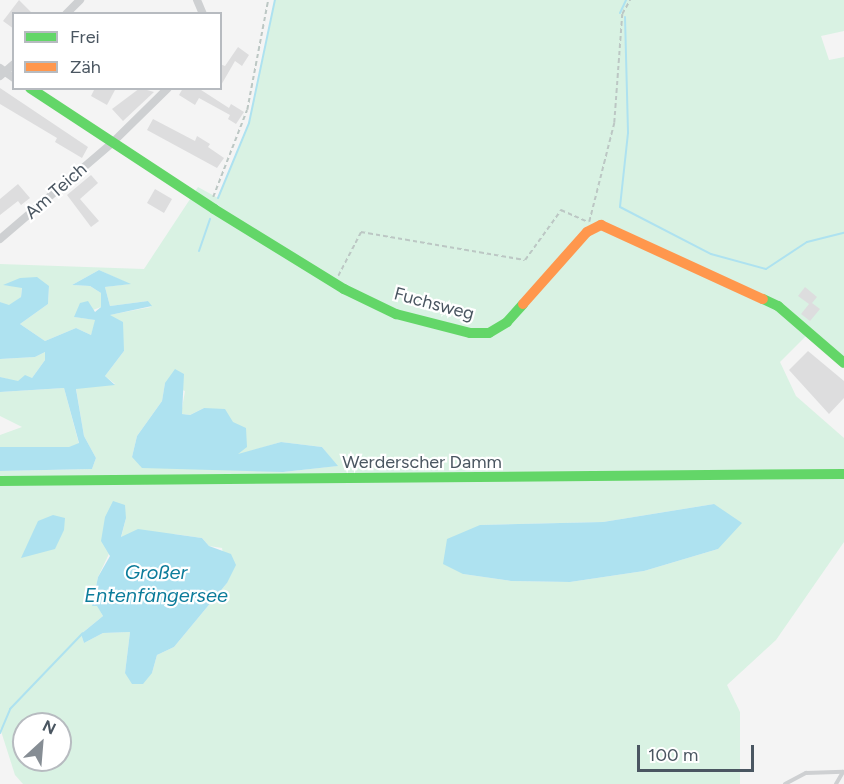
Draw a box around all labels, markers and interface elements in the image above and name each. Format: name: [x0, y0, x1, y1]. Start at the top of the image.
legend: [12, 12, 222, 90]
text: Frei: [70, 26, 100, 48]
text: Zäh: [70, 56, 101, 78]
street label: Am Teich: [21, 158, 91, 224]
street label: Fuchsweg: [392, 283, 476, 325]
street label: Werderscher Damm: [342, 451, 502, 473]
water label: Großer Entenfängersee: [84, 561, 228, 608]
north arrow: [12, 712, 72, 772]
text: N: [40, 716, 59, 738]
scale bar: [640, 733, 757, 771]
text: 100 m: [648, 744, 698, 766]

